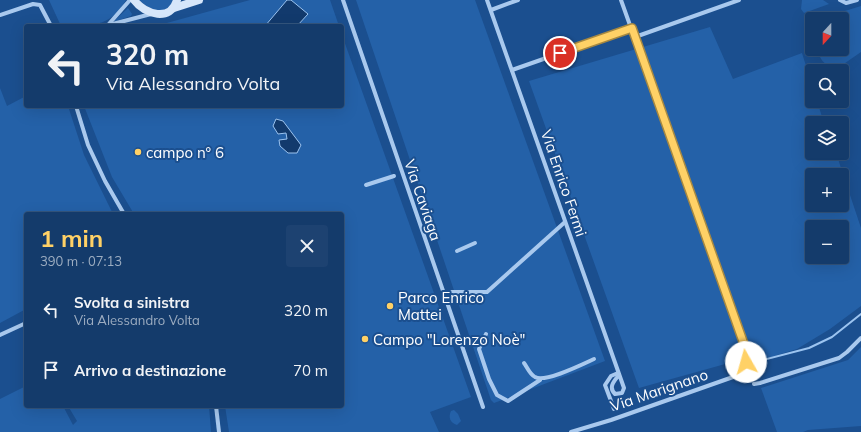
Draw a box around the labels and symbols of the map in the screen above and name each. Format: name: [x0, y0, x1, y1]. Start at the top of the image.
north arrow: [805, 12, 849, 56]
pin: [543, 36, 577, 70]
street label: Via Enrico Fermi: [537, 127, 591, 239]
place label: campo n° 6: [146, 143, 224, 162]
marker: campo n° 6: [133, 147, 143, 157]
street label: Via Caviaga: [400, 157, 446, 243]
place label: Parco Enrico Mattei: [398, 288, 484, 324]
marker: Parco Enrico Mattei: [385, 301, 395, 311]
place label: Campo "Lorenzo Noè": [373, 330, 525, 349]
marker: Campo "Lorenzo Noè": [360, 334, 370, 344]
position arrow: [725, 341, 767, 383]
street label: Via Marignano: [608, 364, 710, 416]

